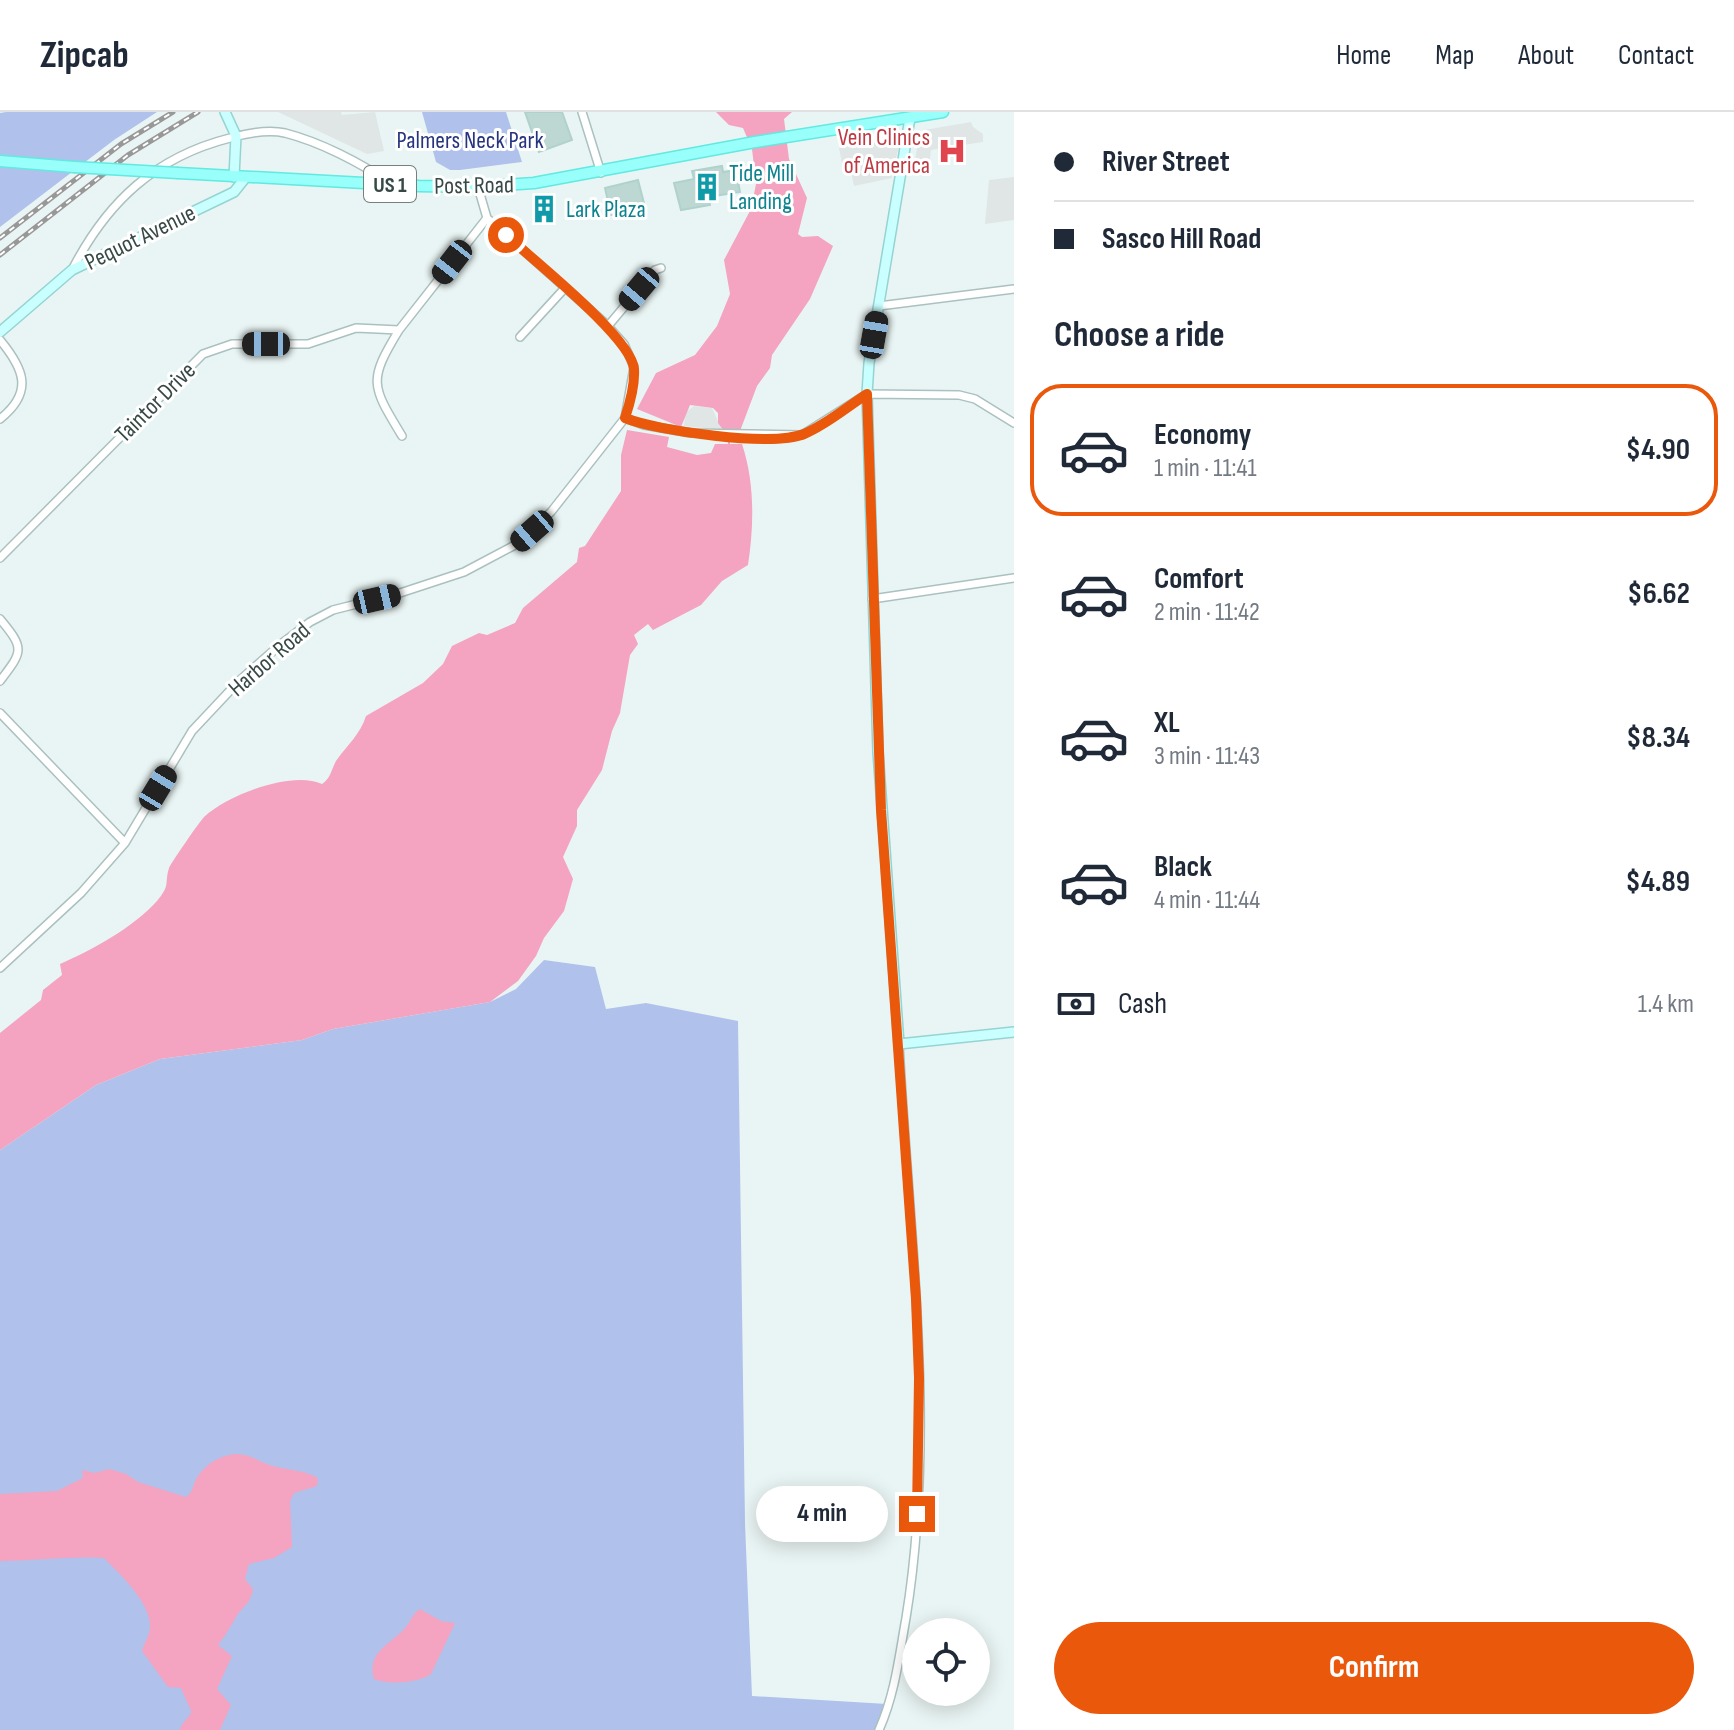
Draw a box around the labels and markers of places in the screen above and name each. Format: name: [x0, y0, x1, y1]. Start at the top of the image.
place label: Vein Clinics of America: [838, 123, 930, 180]
hospital icon: Vein Clinics of America: [937, 136, 967, 166]
place label: Tide Mill Landing: [729, 159, 794, 216]
building icon: Tide Mill Landing: [692, 172, 722, 202]
building icon: Lark Plaza: [529, 194, 559, 224]
place label: Lark Plaza: [566, 195, 646, 224]

